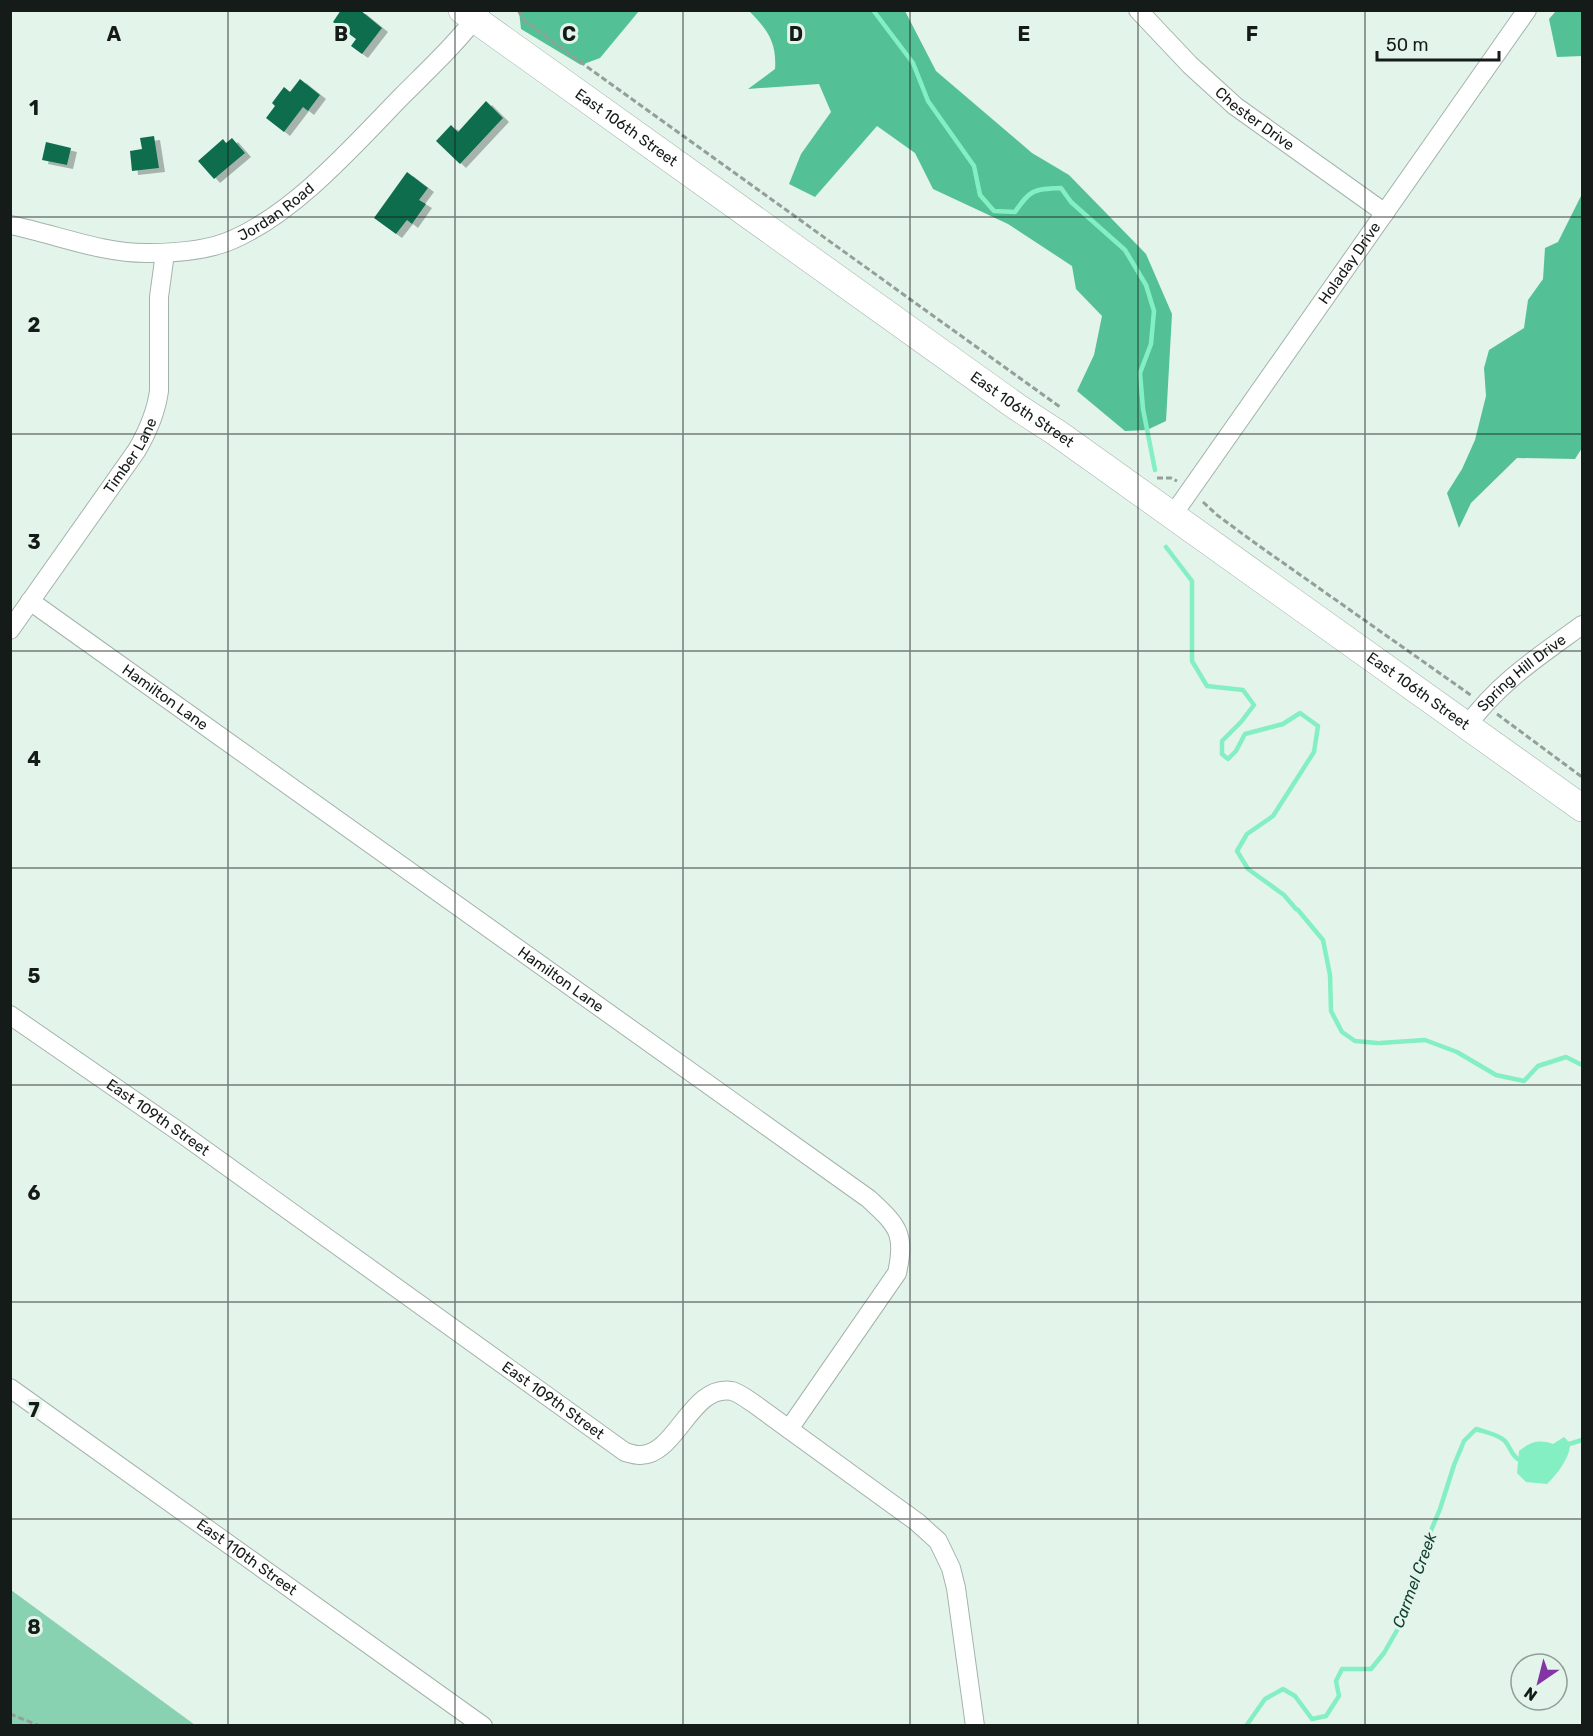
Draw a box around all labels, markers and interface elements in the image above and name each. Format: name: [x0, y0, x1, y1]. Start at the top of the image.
text: A: [107, 22, 122, 46]
text: B: [334, 22, 348, 46]
text: C: [562, 22, 576, 46]
text: D: [789, 22, 803, 46]
text: E: [1018, 22, 1030, 46]
text: F: [1246, 22, 1258, 46]
scale bar: [1377, 24, 1498, 62]
text: 50 m: [1386, 34, 1429, 56]
street label: Chester Drive: [1211, 83, 1298, 154]
street label: East 106th Street: [572, 85, 681, 170]
text: 1: [29, 96, 39, 120]
street label: Jordan Road: [235, 179, 318, 245]
street label: Holaday Drive: [1315, 219, 1384, 308]
text: 2: [28, 313, 41, 337]
street label: East 106th Street: [967, 368, 1078, 451]
street label: Timber Lane: [100, 415, 161, 497]
text: 3: [27, 530, 41, 554]
street label: Spring Hill Drive: [1473, 631, 1569, 715]
street label: East 106th Street: [1363, 648, 1473, 734]
street label: Hamilton Lane: [119, 661, 212, 734]
text: 4: [27, 747, 41, 771]
street label: Hamilton Lane: [515, 943, 607, 1016]
text: 5: [28, 964, 41, 988]
street label: East 109th Street: [103, 1075, 213, 1160]
text: 6: [27, 1181, 41, 1205]
street label: East 109th Street: [499, 1358, 608, 1443]
text: 7: [28, 1398, 40, 1422]
street label: East 110th Street: [193, 1515, 301, 1599]
water label: Carmel Creek: [1388, 1529, 1441, 1630]
text: 8: [27, 1615, 41, 1639]
north arrow: [1509, 1652, 1569, 1712]
text: N: [1521, 1683, 1541, 1705]

